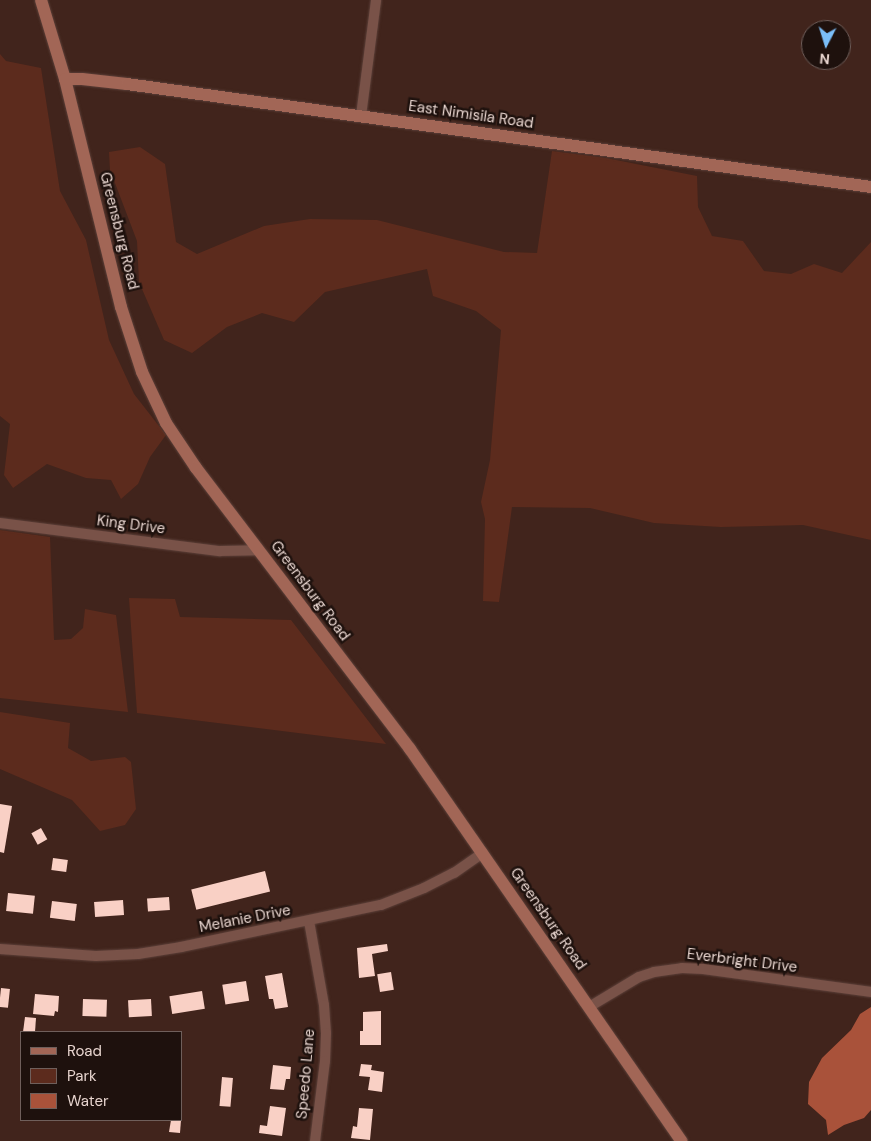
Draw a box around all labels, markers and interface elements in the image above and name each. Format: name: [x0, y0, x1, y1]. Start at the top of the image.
north arrow: [801, 20, 851, 70]
text: N: [819, 50, 831, 68]
street label: East Nimisila Road: [407, 97, 535, 133]
street label: Greensburg Road: [96, 170, 142, 292]
street label: King Drive: [96, 512, 166, 538]
street label: Greensburg Road: [267, 537, 353, 645]
street label: Greensburg Road: [506, 865, 590, 973]
street label: Melanie Drive: [198, 901, 292, 937]
street label: Everbright Drive: [686, 945, 798, 977]
street label: Speedo Lane: [293, 1028, 319, 1120]
legend: [20, 1031, 182, 1121]
text: Road: [67, 1041, 102, 1061]
text: Park: [67, 1066, 97, 1086]
text: Water: [67, 1091, 108, 1111]

